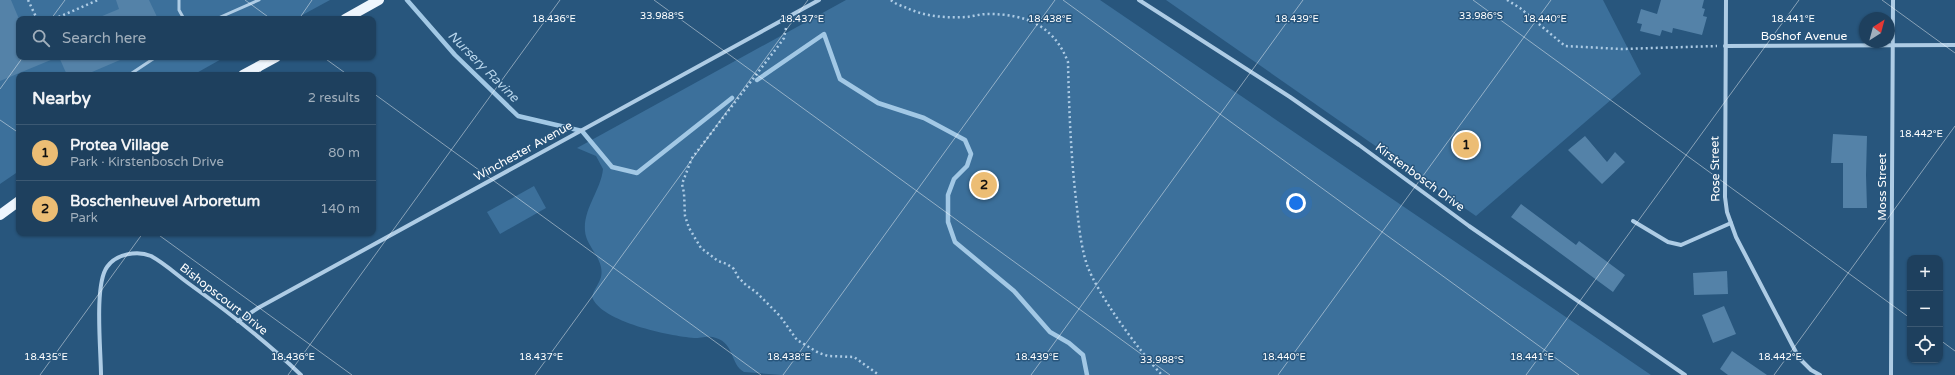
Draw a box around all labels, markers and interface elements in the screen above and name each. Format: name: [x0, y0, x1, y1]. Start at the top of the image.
text: 33.988°S: [640, 10, 684, 22]
text: 33.986°S: [1459, 10, 1503, 22]
north arrow: [1859, 12, 1895, 48]
text: 18.436°E: [532, 13, 576, 25]
text: 18.437°E: [780, 13, 824, 25]
text: 18.438°E: [1028, 13, 1072, 25]
text: 18.439°E: [1275, 13, 1319, 25]
text: 18.440°E: [1523, 13, 1567, 25]
text: 18.441°E: [1771, 13, 1815, 25]
search box: [16, 16, 376, 60]
icon: search: [30, 27, 52, 49]
water label: Nursery Ravine: [444, 28, 523, 106]
text: Search here: [62, 29, 146, 47]
street label: Boshof Avenue: [1761, 29, 1847, 43]
text: Nearby: [32, 88, 91, 109]
text: 2 results: [308, 90, 360, 106]
street label: Winchester Avenue: [471, 118, 575, 184]
text: 18.442°E: [1899, 128, 1943, 140]
pin: 1: [1453, 130, 1479, 160]
text: Protea Village: [70, 136, 169, 154]
street label: Rose Street: [1707, 136, 1723, 202]
street label: Kirstenbosch Drive: [1373, 140, 1468, 214]
text: 1: [41, 145, 49, 161]
text: 80 m: [328, 145, 360, 161]
street label: Moss Street: [1875, 153, 1889, 221]
text: Park · Kirstenbosch Drive: [70, 154, 224, 170]
pin: 2: [971, 170, 997, 200]
text: Boschenheuvel Arboretum: [70, 192, 260, 210]
your location: [1286, 193, 1306, 213]
text: 2: [41, 201, 49, 217]
text: 140 m: [320, 201, 360, 217]
text: Park: [70, 210, 98, 226]
map controls: [1907, 255, 1943, 363]
button: +: [1907, 255, 1943, 291]
street label: Bishopscourt Drive: [177, 260, 271, 338]
button: −: [1907, 291, 1943, 327]
button: locate: [1907, 327, 1943, 363]
text: 18.435°E: [24, 351, 68, 363]
text: 18.436°E: [271, 351, 315, 363]
text: 18.437°E: [519, 351, 563, 363]
text: 18.438°E: [767, 351, 811, 363]
text: 18.439°E: [1015, 351, 1059, 363]
text: 18.440°E: [1262, 351, 1306, 363]
text: 18.441°E: [1510, 351, 1554, 363]
text: 18.442°E: [1758, 351, 1802, 363]
text: 33.988°S: [1140, 354, 1184, 366]

